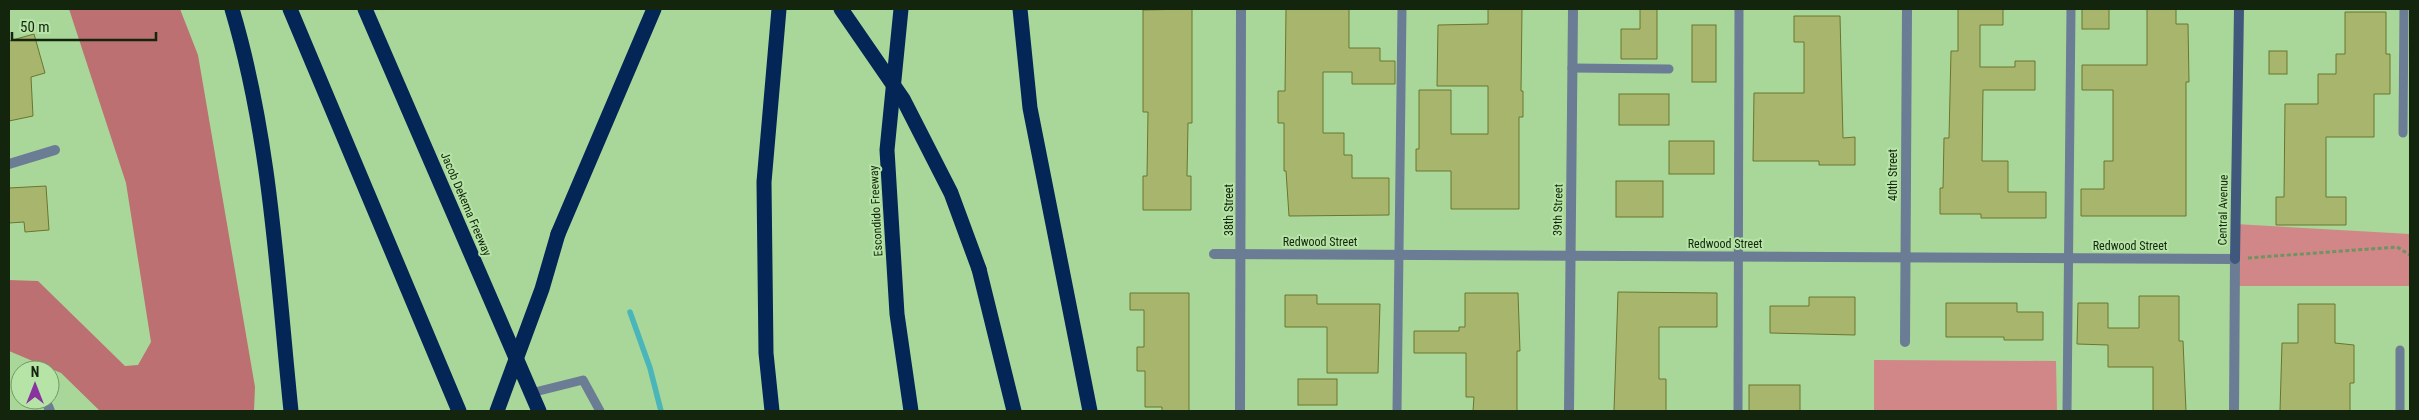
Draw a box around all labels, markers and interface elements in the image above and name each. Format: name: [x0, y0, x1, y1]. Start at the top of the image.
scale bar: [12, 10, 156, 42]
text: 50 m: [20, 18, 50, 36]
street label: 40th Street: [1886, 149, 1900, 201]
street label: Jacob Dekema Freeway: [438, 150, 494, 258]
street label: Escondido Freeway: [867, 165, 885, 257]
street label: Central Avenue: [2215, 174, 2231, 246]
street label: 39th Street: [1551, 183, 1565, 236]
street label: 38th Street: [1222, 184, 1236, 236]
street label: Redwood Street: [1283, 235, 1358, 249]
street label: Redwood Street: [1688, 237, 1763, 251]
street label: Redwood Street: [2093, 239, 2168, 253]
north arrow: [10, 360, 60, 410]
text: N: [31, 364, 39, 380]

